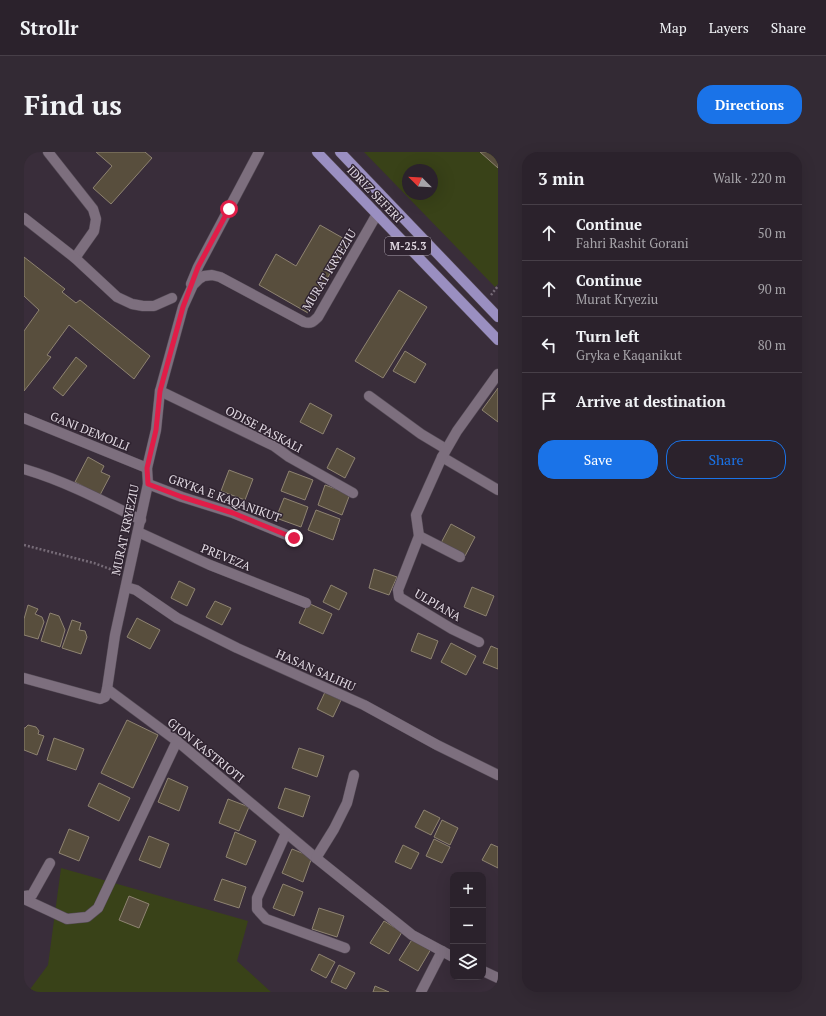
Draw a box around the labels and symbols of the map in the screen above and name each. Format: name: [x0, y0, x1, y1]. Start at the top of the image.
street label: IDRIZ SEFERI: [344, 162, 406, 226]
north arrow: [402, 164, 438, 200]
route start: [220, 200, 238, 218]
street label: MURAT KRYEZIU: [299, 226, 359, 314]
road number: M-25.3: [385, 237, 431, 255]
street label: ODISE PASKALI: [223, 402, 305, 456]
street label: GANI DEMOLLI: [48, 408, 132, 454]
street label: GRYKA E KAQANIKUT: [167, 471, 284, 526]
street label: MURAT KRYEZIU: [108, 483, 142, 577]
route end: [285, 529, 303, 547]
street label: PREVEZA: [199, 540, 254, 574]
street label: ULPIANA: [412, 586, 465, 625]
street label: HASAN SALIHU: [274, 646, 358, 694]
street label: GJON KASTRIOTI: [165, 714, 247, 786]

